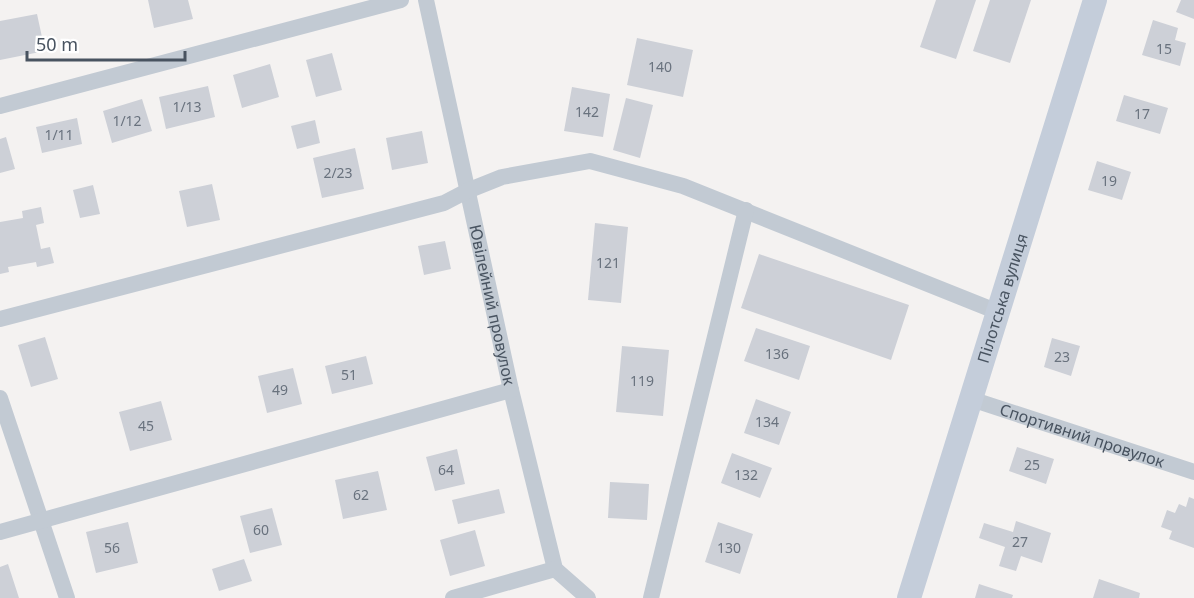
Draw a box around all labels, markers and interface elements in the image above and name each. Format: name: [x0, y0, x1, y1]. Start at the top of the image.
scale bar: [27, 24, 184, 62]
text: 50 m: [36, 32, 78, 56]
house number: 15: [1156, 39, 1172, 58]
house number: 140: [648, 57, 672, 76]
house number: 1/13: [172, 97, 202, 116]
house number: 142: [575, 102, 599, 121]
house number: 17: [1134, 104, 1150, 123]
house number: 1/12: [112, 111, 142, 130]
house number: 1/11: [44, 125, 74, 144]
house number: 2/23: [323, 163, 353, 182]
house number: 19: [1101, 171, 1117, 190]
street label: Ювілейний провулок: [464, 222, 521, 388]
street label: Пілотська вулиця: [972, 231, 1033, 366]
house number: 121: [596, 253, 620, 272]
house number: 136: [765, 344, 789, 363]
house number: 23: [1054, 347, 1070, 366]
house number: 51: [341, 365, 357, 384]
house number: 119: [630, 371, 654, 390]
house number: 49: [272, 380, 288, 399]
street label: Спортивний провулок: [997, 398, 1168, 473]
house number: 134: [755, 412, 779, 431]
house number: 45: [138, 416, 154, 435]
house number: 25: [1024, 455, 1040, 474]
house number: 64: [438, 460, 454, 479]
house number: 132: [734, 465, 758, 484]
house number: 62: [353, 485, 369, 504]
house number: 60: [253, 520, 269, 539]
house number: 27: [1012, 532, 1028, 551]
house number: 56: [104, 538, 120, 557]
house number: 130: [717, 538, 741, 557]

